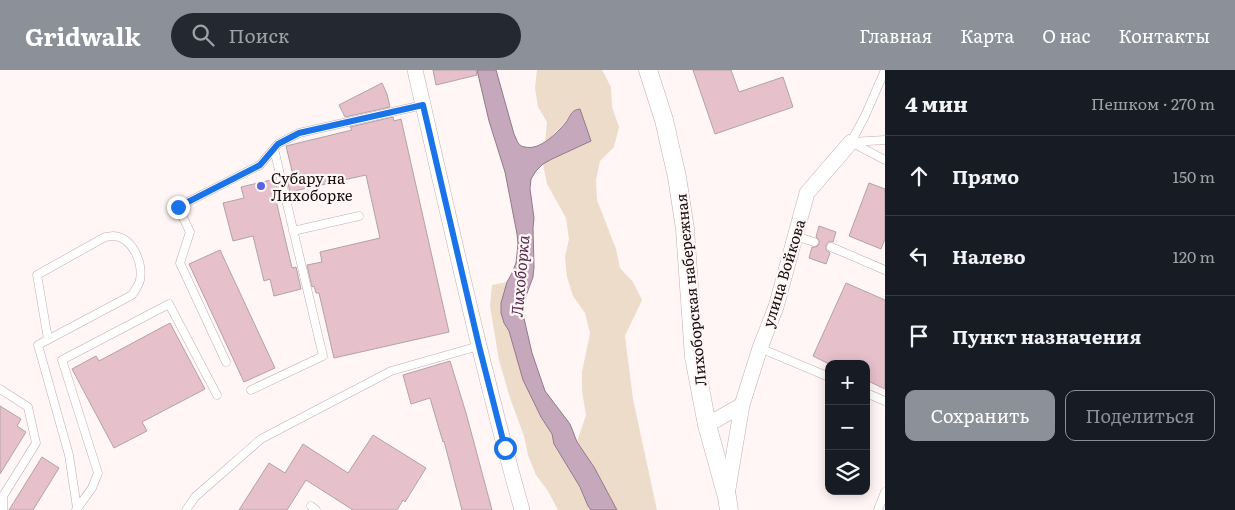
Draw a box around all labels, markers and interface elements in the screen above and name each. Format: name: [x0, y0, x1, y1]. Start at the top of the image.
search box: [171, 13, 521, 58]
text: Gridwalk: [25, 18, 141, 53]
icon: search: [189, 21, 217, 49]
text: Поиск: [229, 21, 289, 49]
text: Главная: [859, 22, 932, 49]
text: Карта: [960, 22, 1014, 49]
text: О нас: [1042, 22, 1090, 49]
text: Контакты: [1118, 22, 1210, 49]
text: 4 мин: [905, 87, 968, 118]
text: Пешком · 270 m: [1091, 91, 1215, 115]
icon: ahead: [905, 162, 933, 190]
text: Прямо: [952, 162, 1019, 190]
text: 150 m: [1172, 164, 1215, 188]
place label: Субару на Лихоборке: [271, 166, 353, 206]
marker: Субару на Лихоборке: [255, 180, 267, 192]
street label: Лихоборская набережная: [668, 193, 712, 387]
route end: [167, 196, 190, 219]
street label: улица Войкова: [756, 215, 811, 330]
water label: Лихоборка: [503, 233, 535, 318]
icon: left: [905, 242, 933, 270]
text: Налево: [952, 242, 1026, 270]
text: 120 m: [1172, 244, 1215, 268]
icon: arrive: [905, 322, 933, 350]
text: Пункт назначения: [952, 322, 1141, 350]
map controls: [825, 360, 870, 495]
button: +: [825, 360, 870, 405]
button: Сохранить: [905, 390, 1055, 441]
button: Поделиться: [1065, 390, 1215, 441]
button: −: [825, 405, 870, 450]
route start: [494, 437, 517, 460]
button: layers: [825, 450, 870, 495]

